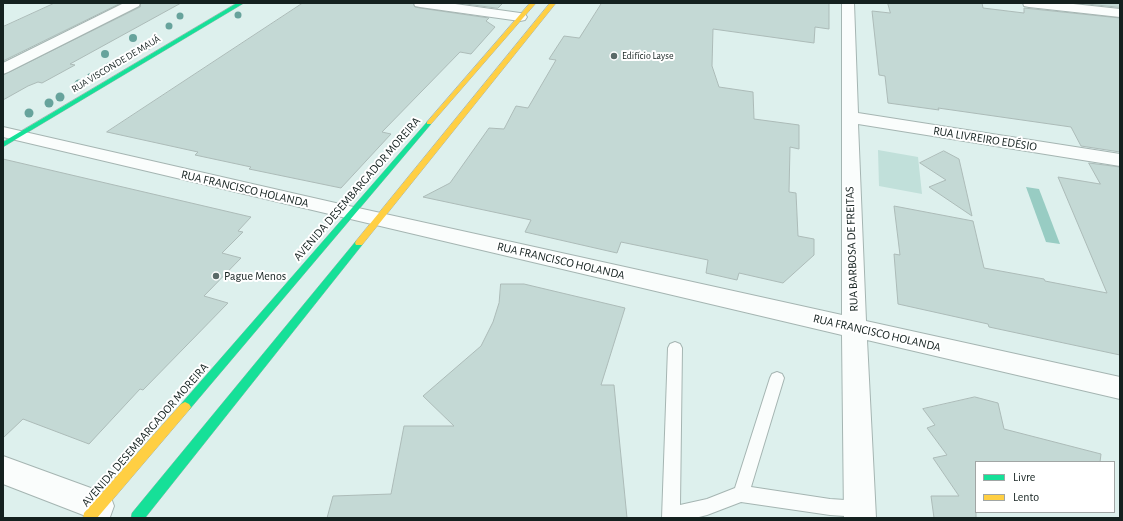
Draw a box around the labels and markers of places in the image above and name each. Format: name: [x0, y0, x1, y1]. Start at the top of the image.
place label: Edifício Layse: [622, 50, 674, 62]
marker: Edifício Layse: [609, 51, 619, 61]
place label: Pague Menos: [224, 269, 286, 283]
marker: Pague Menos: [211, 271, 221, 281]

